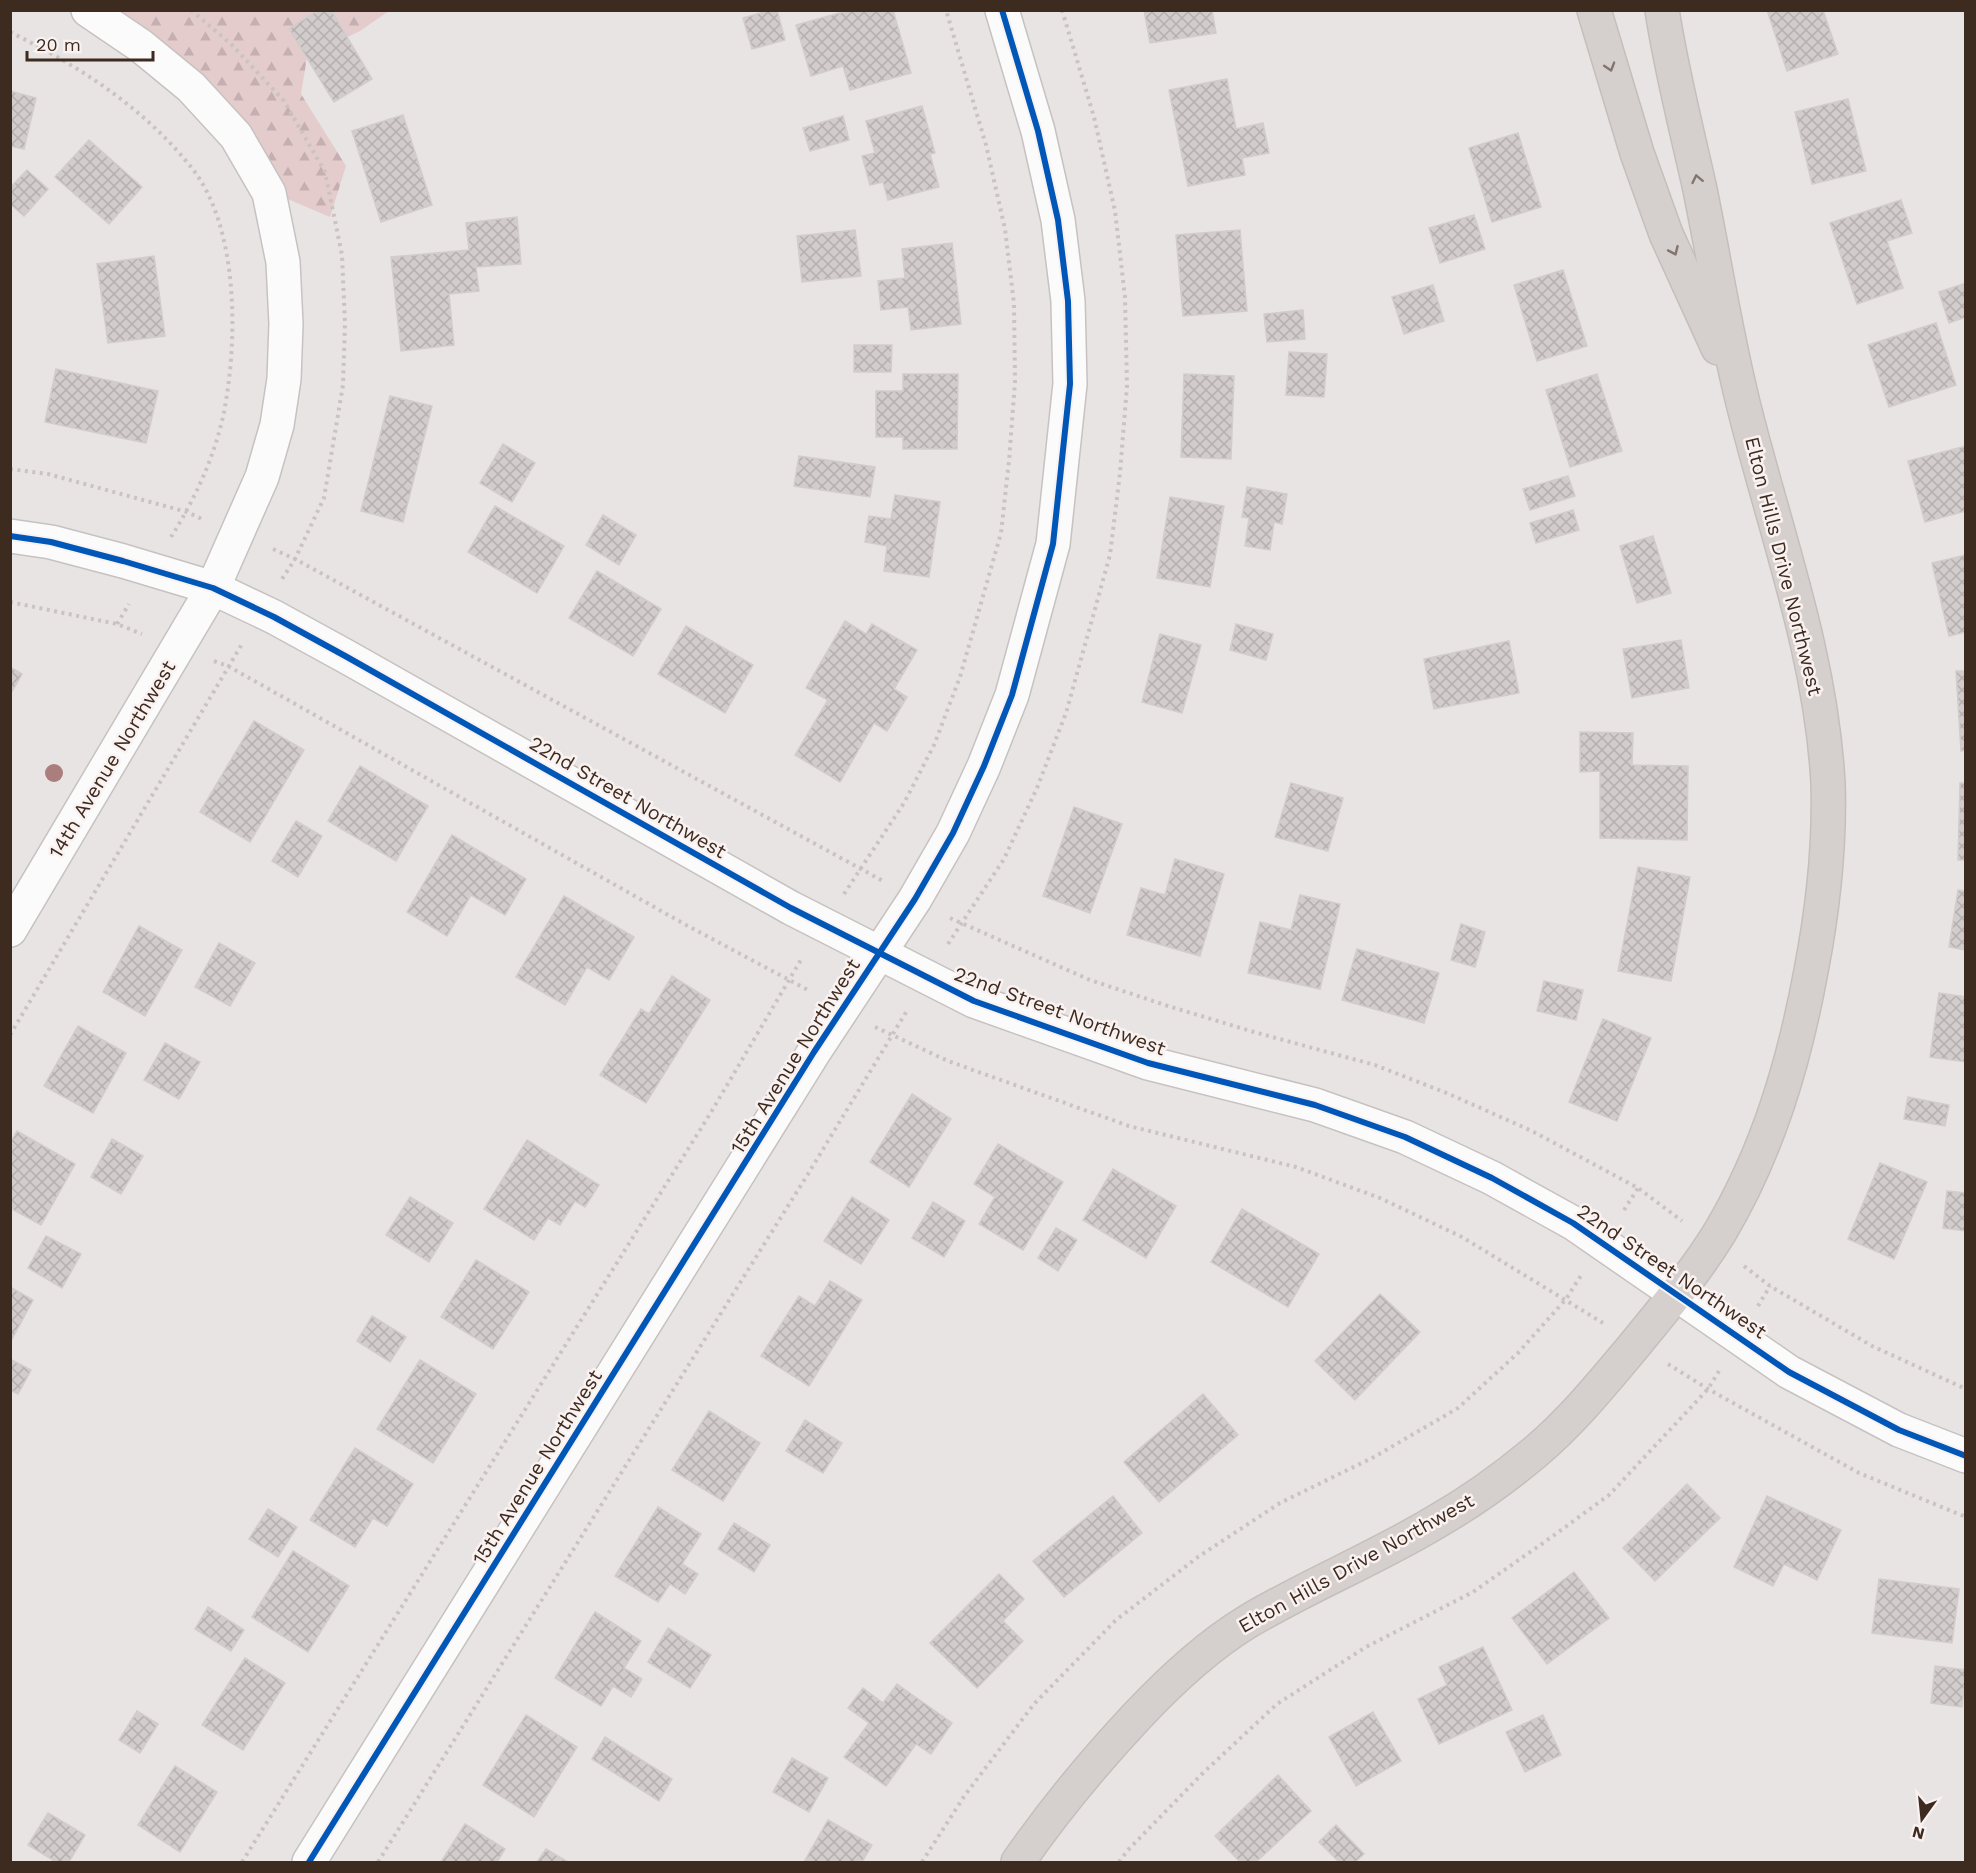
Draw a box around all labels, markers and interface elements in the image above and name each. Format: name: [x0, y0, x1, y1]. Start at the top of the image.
scale bar: [27, 24, 153, 62]
text: 20 m: [36, 34, 81, 55]
one-way arrow: [1603, 61, 1615, 72]
one-way arrow: [1691, 174, 1704, 184]
one-way arrow: [1667, 244, 1679, 255]
street label: Elton Hills Drive Northwest: [1740, 434, 1828, 698]
street label: 14th Avenue Northwest: [44, 655, 181, 862]
street label: 22nd Street Northwest: [525, 731, 731, 864]
street label: 15th Avenue Northwest: [725, 954, 865, 1158]
street label: 22nd Street Northwest: [951, 961, 1170, 1061]
street label: 22nd Street Northwest: [1573, 1199, 1772, 1344]
street label: 15th Avenue Northwest: [467, 1365, 607, 1569]
street label: Elton Hills Drive Northwest: [1234, 1488, 1479, 1638]
north arrow: [1892, 1789, 1952, 1849]
text: N: [1910, 1822, 1926, 1844]

